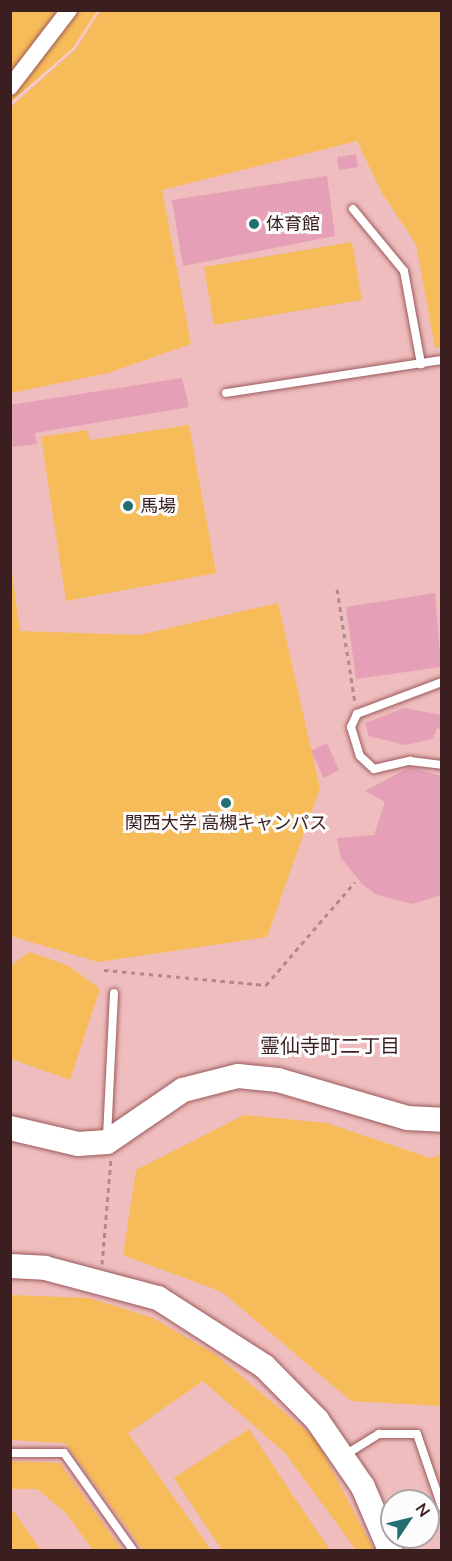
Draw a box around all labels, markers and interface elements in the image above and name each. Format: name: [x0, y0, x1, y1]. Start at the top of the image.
place label: 体育館: [266, 213, 320, 235]
marker: 体育館: [247, 217, 261, 231]
place label: 馬場: [140, 495, 176, 517]
marker: 馬場: [121, 499, 135, 513]
marker: 関西大学 高槻キャンパス: [219, 796, 233, 810]
place label: 関西大学 高槻キャンパス: [125, 812, 327, 834]
district label: 霊仙寺町二丁目: [260, 1033, 400, 1057]
north arrow: [380, 1489, 440, 1549]
text: N: [411, 1499, 435, 1521]

